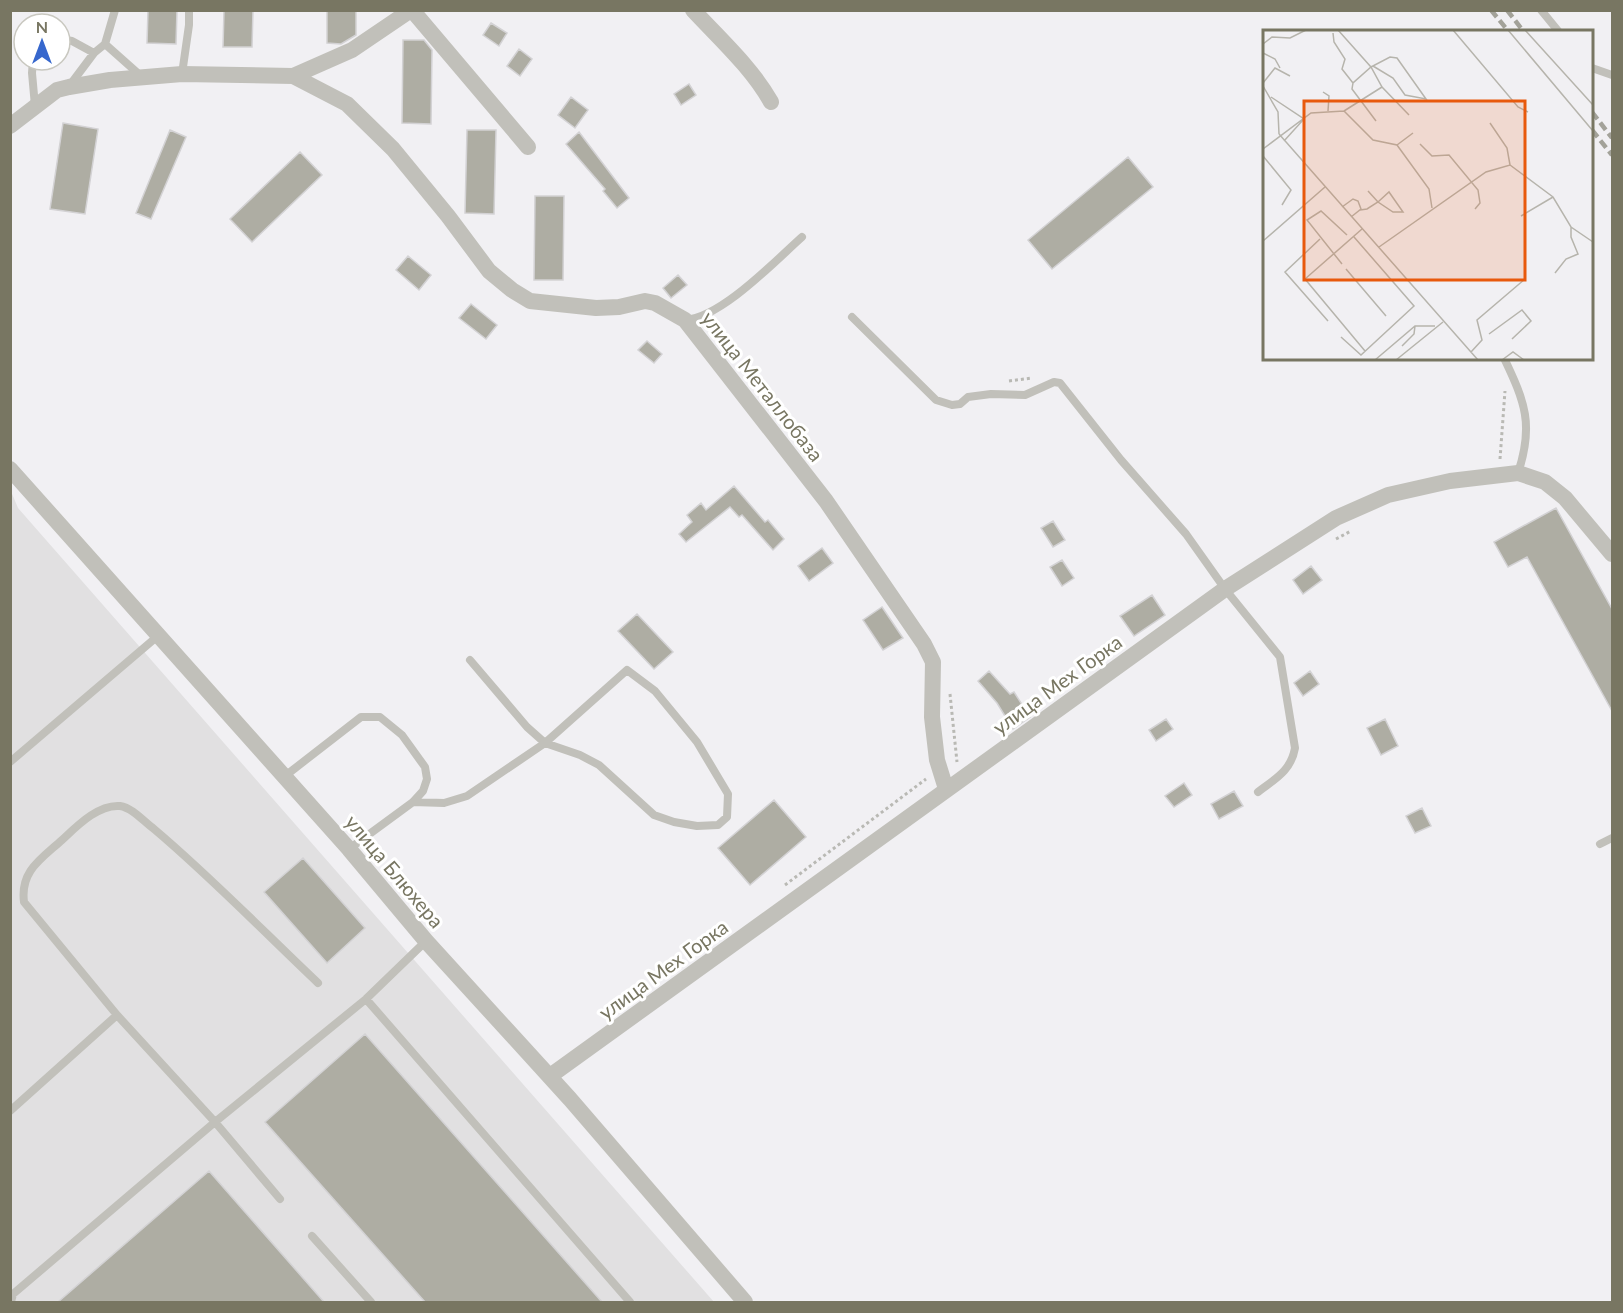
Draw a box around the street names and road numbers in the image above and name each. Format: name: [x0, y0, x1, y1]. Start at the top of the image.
street label: улица Металлобаза: [697, 306, 829, 466]
street label: улица Мех Горка: [988, 629, 1126, 739]
street label: улица Блюхера: [341, 810, 449, 932]
street label: улица Мех Горка: [594, 914, 732, 1024]

